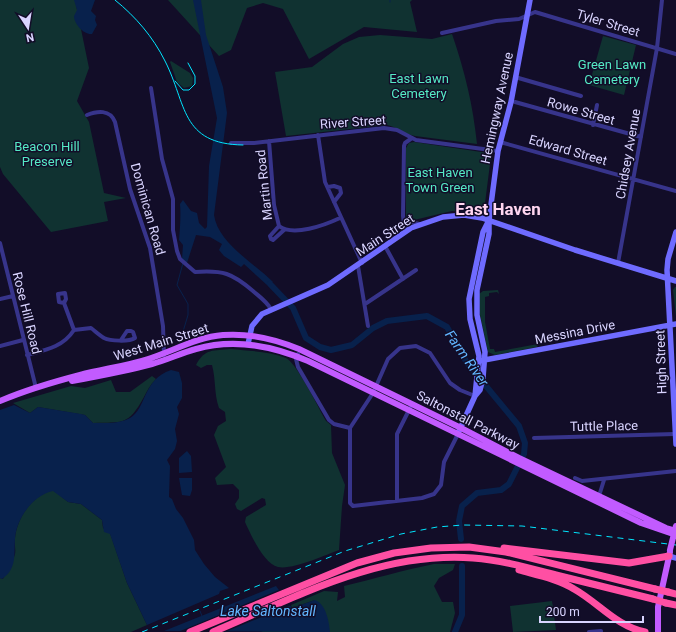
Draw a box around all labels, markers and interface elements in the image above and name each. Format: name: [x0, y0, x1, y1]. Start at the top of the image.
street label: Tyler Street: [575, 6, 641, 40]
north arrow: [8, 8, 48, 48]
text: N: [25, 30, 35, 45]
street label: Hemingway Avenue: [478, 51, 516, 165]
park label: Green Lawn Cemetery: [578, 57, 646, 87]
park label: East Lawn Cemetery: [389, 71, 449, 101]
street label: Rowe Street: [545, 94, 617, 128]
street label: Chidsey Avenue: [613, 108, 643, 200]
street label: River Street: [319, 112, 387, 132]
street label: Edward Street: [527, 132, 609, 168]
park label: Beacon Hill Preserve: [14, 139, 80, 169]
street label: Martin Road: [253, 149, 275, 221]
street label: Dominican Road: [128, 161, 168, 257]
park label: East Haven Town Green: [406, 165, 474, 195]
district label: East Haven: [455, 199, 541, 219]
street label: Main Street: [353, 211, 417, 259]
street label: Rose Hill Road: [10, 270, 44, 356]
street label: Messina Drive: [534, 317, 617, 347]
street label: West Main Street: [112, 320, 210, 364]
water label: Farm River: [442, 327, 492, 389]
street label: High Street: [652, 330, 670, 394]
street label: Saltonstall Parkway: [414, 388, 522, 452]
street label: Tuttle Place: [570, 418, 638, 434]
scale bar: [540, 598, 643, 624]
water label: Lake Saltonstall: [220, 603, 317, 619]
text: 200 m: [546, 605, 580, 619]

